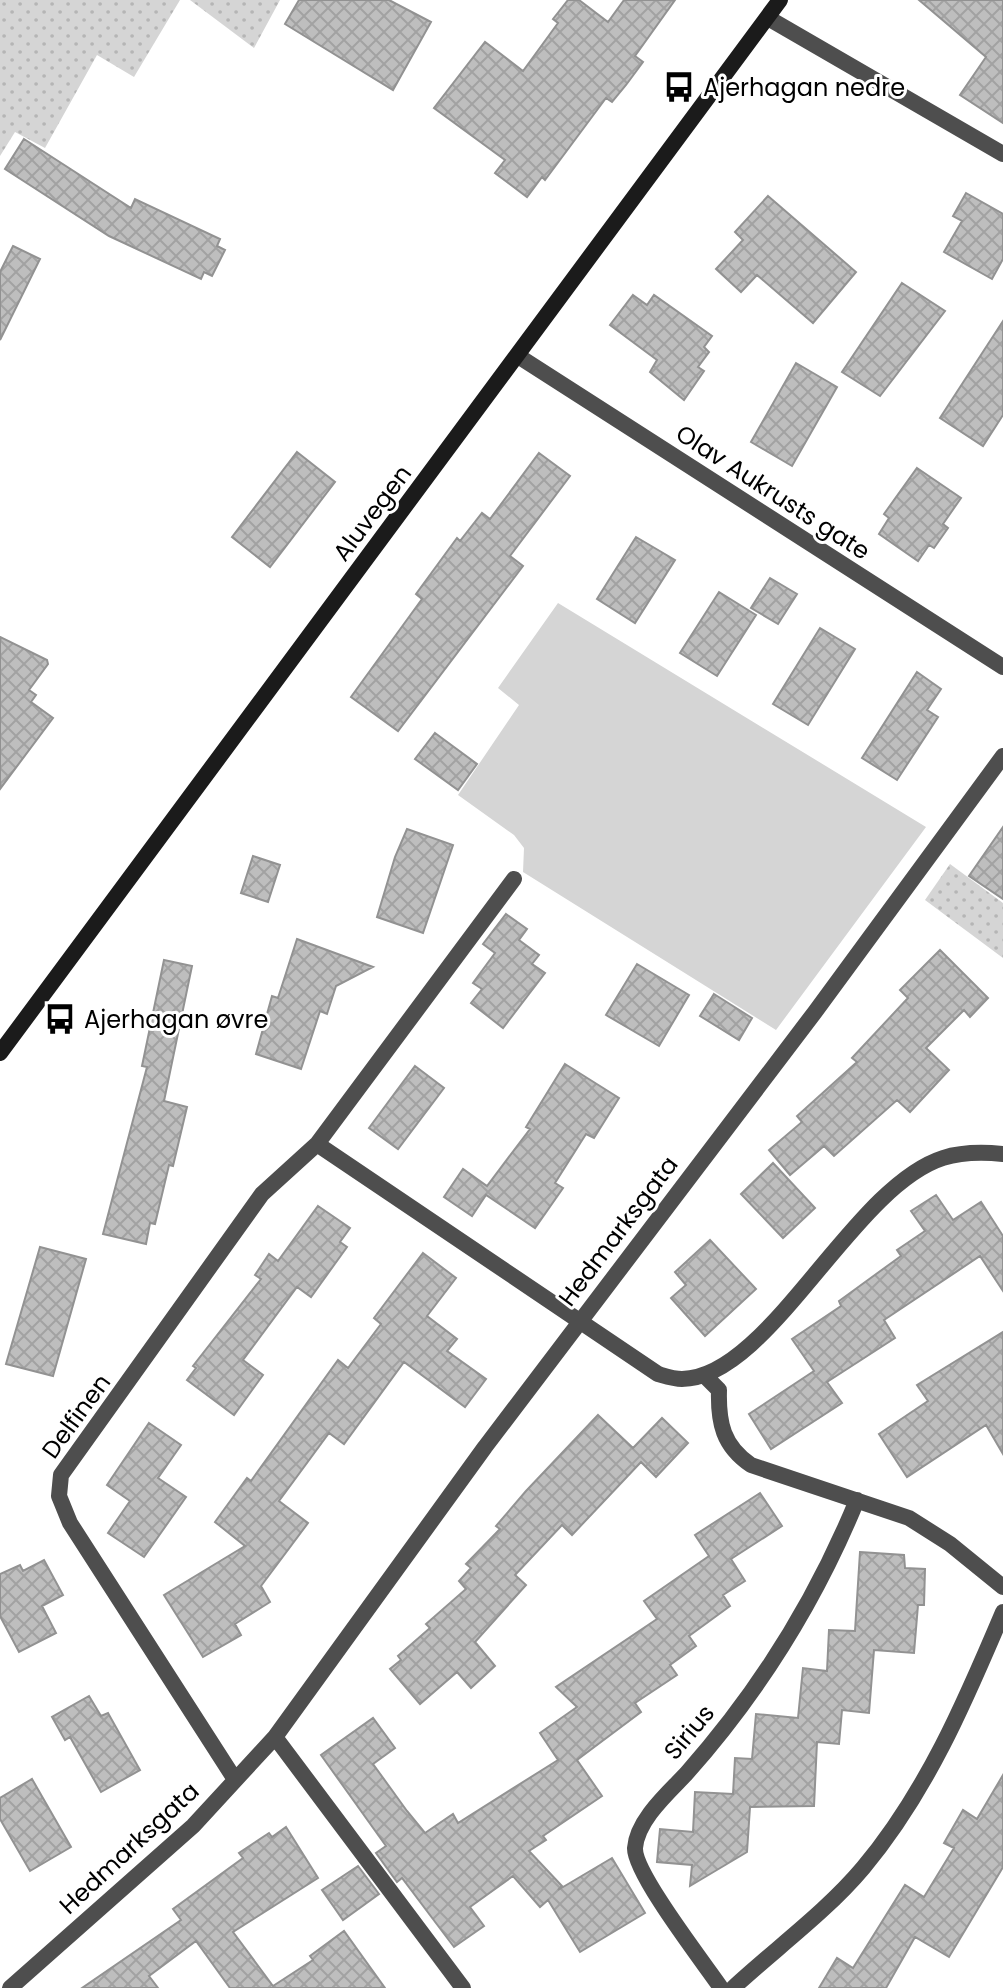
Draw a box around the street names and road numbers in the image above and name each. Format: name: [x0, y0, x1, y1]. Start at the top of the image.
street label: Olav Aukrusts gate: [670, 417, 876, 567]
street label: Aluvegen: [325, 458, 419, 568]
street label: Hedmarksgata: [551, 1149, 685, 1313]
street label: Delfinen: [34, 1367, 118, 1465]
street label: Sirius: [656, 1697, 722, 1767]
street label: Hedmarksgata: [52, 1775, 206, 1921]

